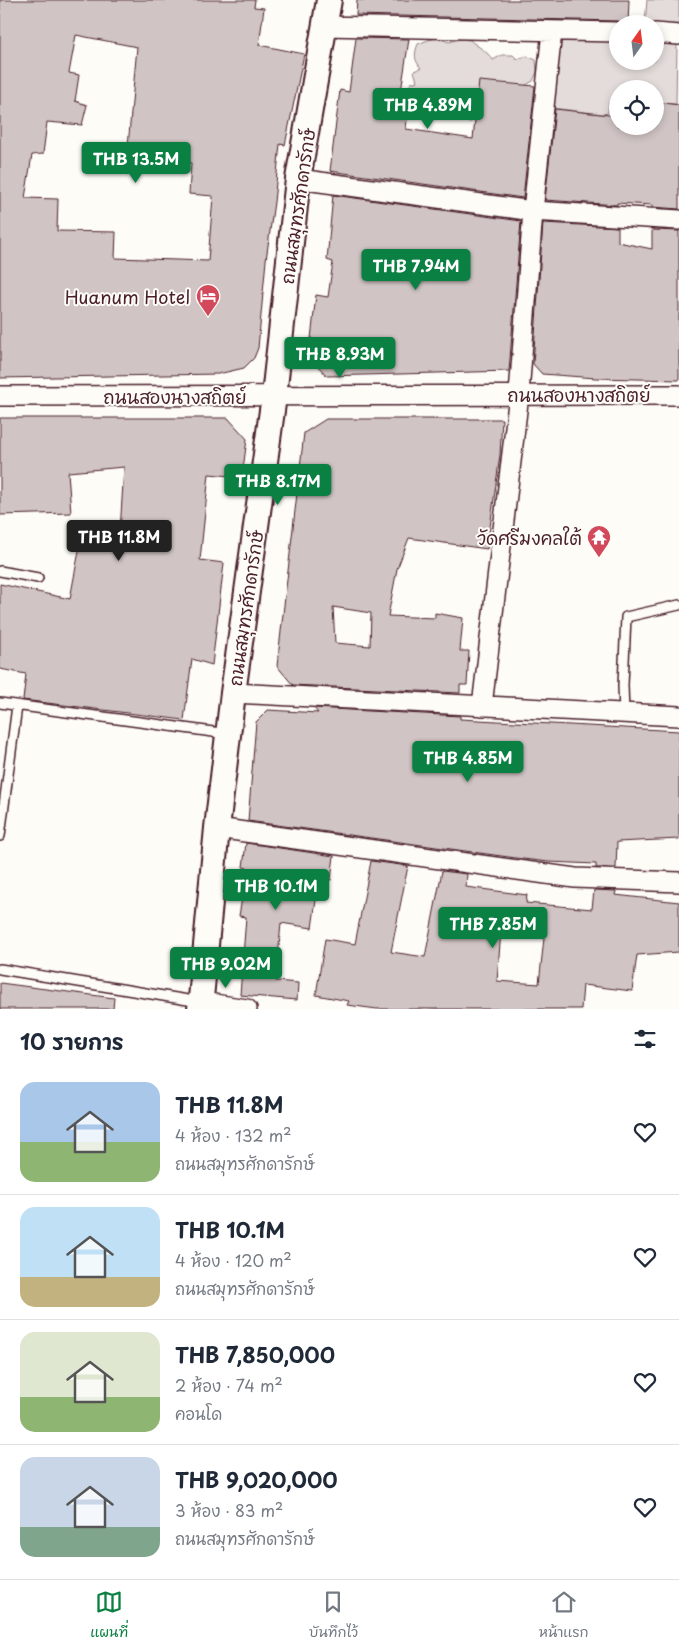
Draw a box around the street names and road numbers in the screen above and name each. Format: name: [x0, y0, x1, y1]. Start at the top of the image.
street label: ถนนสมุทรศักดารักษ์: [273, 126, 323, 286]
street label: ถนนสองนางสถิตย์: [507, 381, 651, 408]
street label: ถนนสองนางสถิตย์: [103, 383, 247, 410]
street label: ถนนสมุทรศักดารักษ์: [221, 528, 271, 688]

